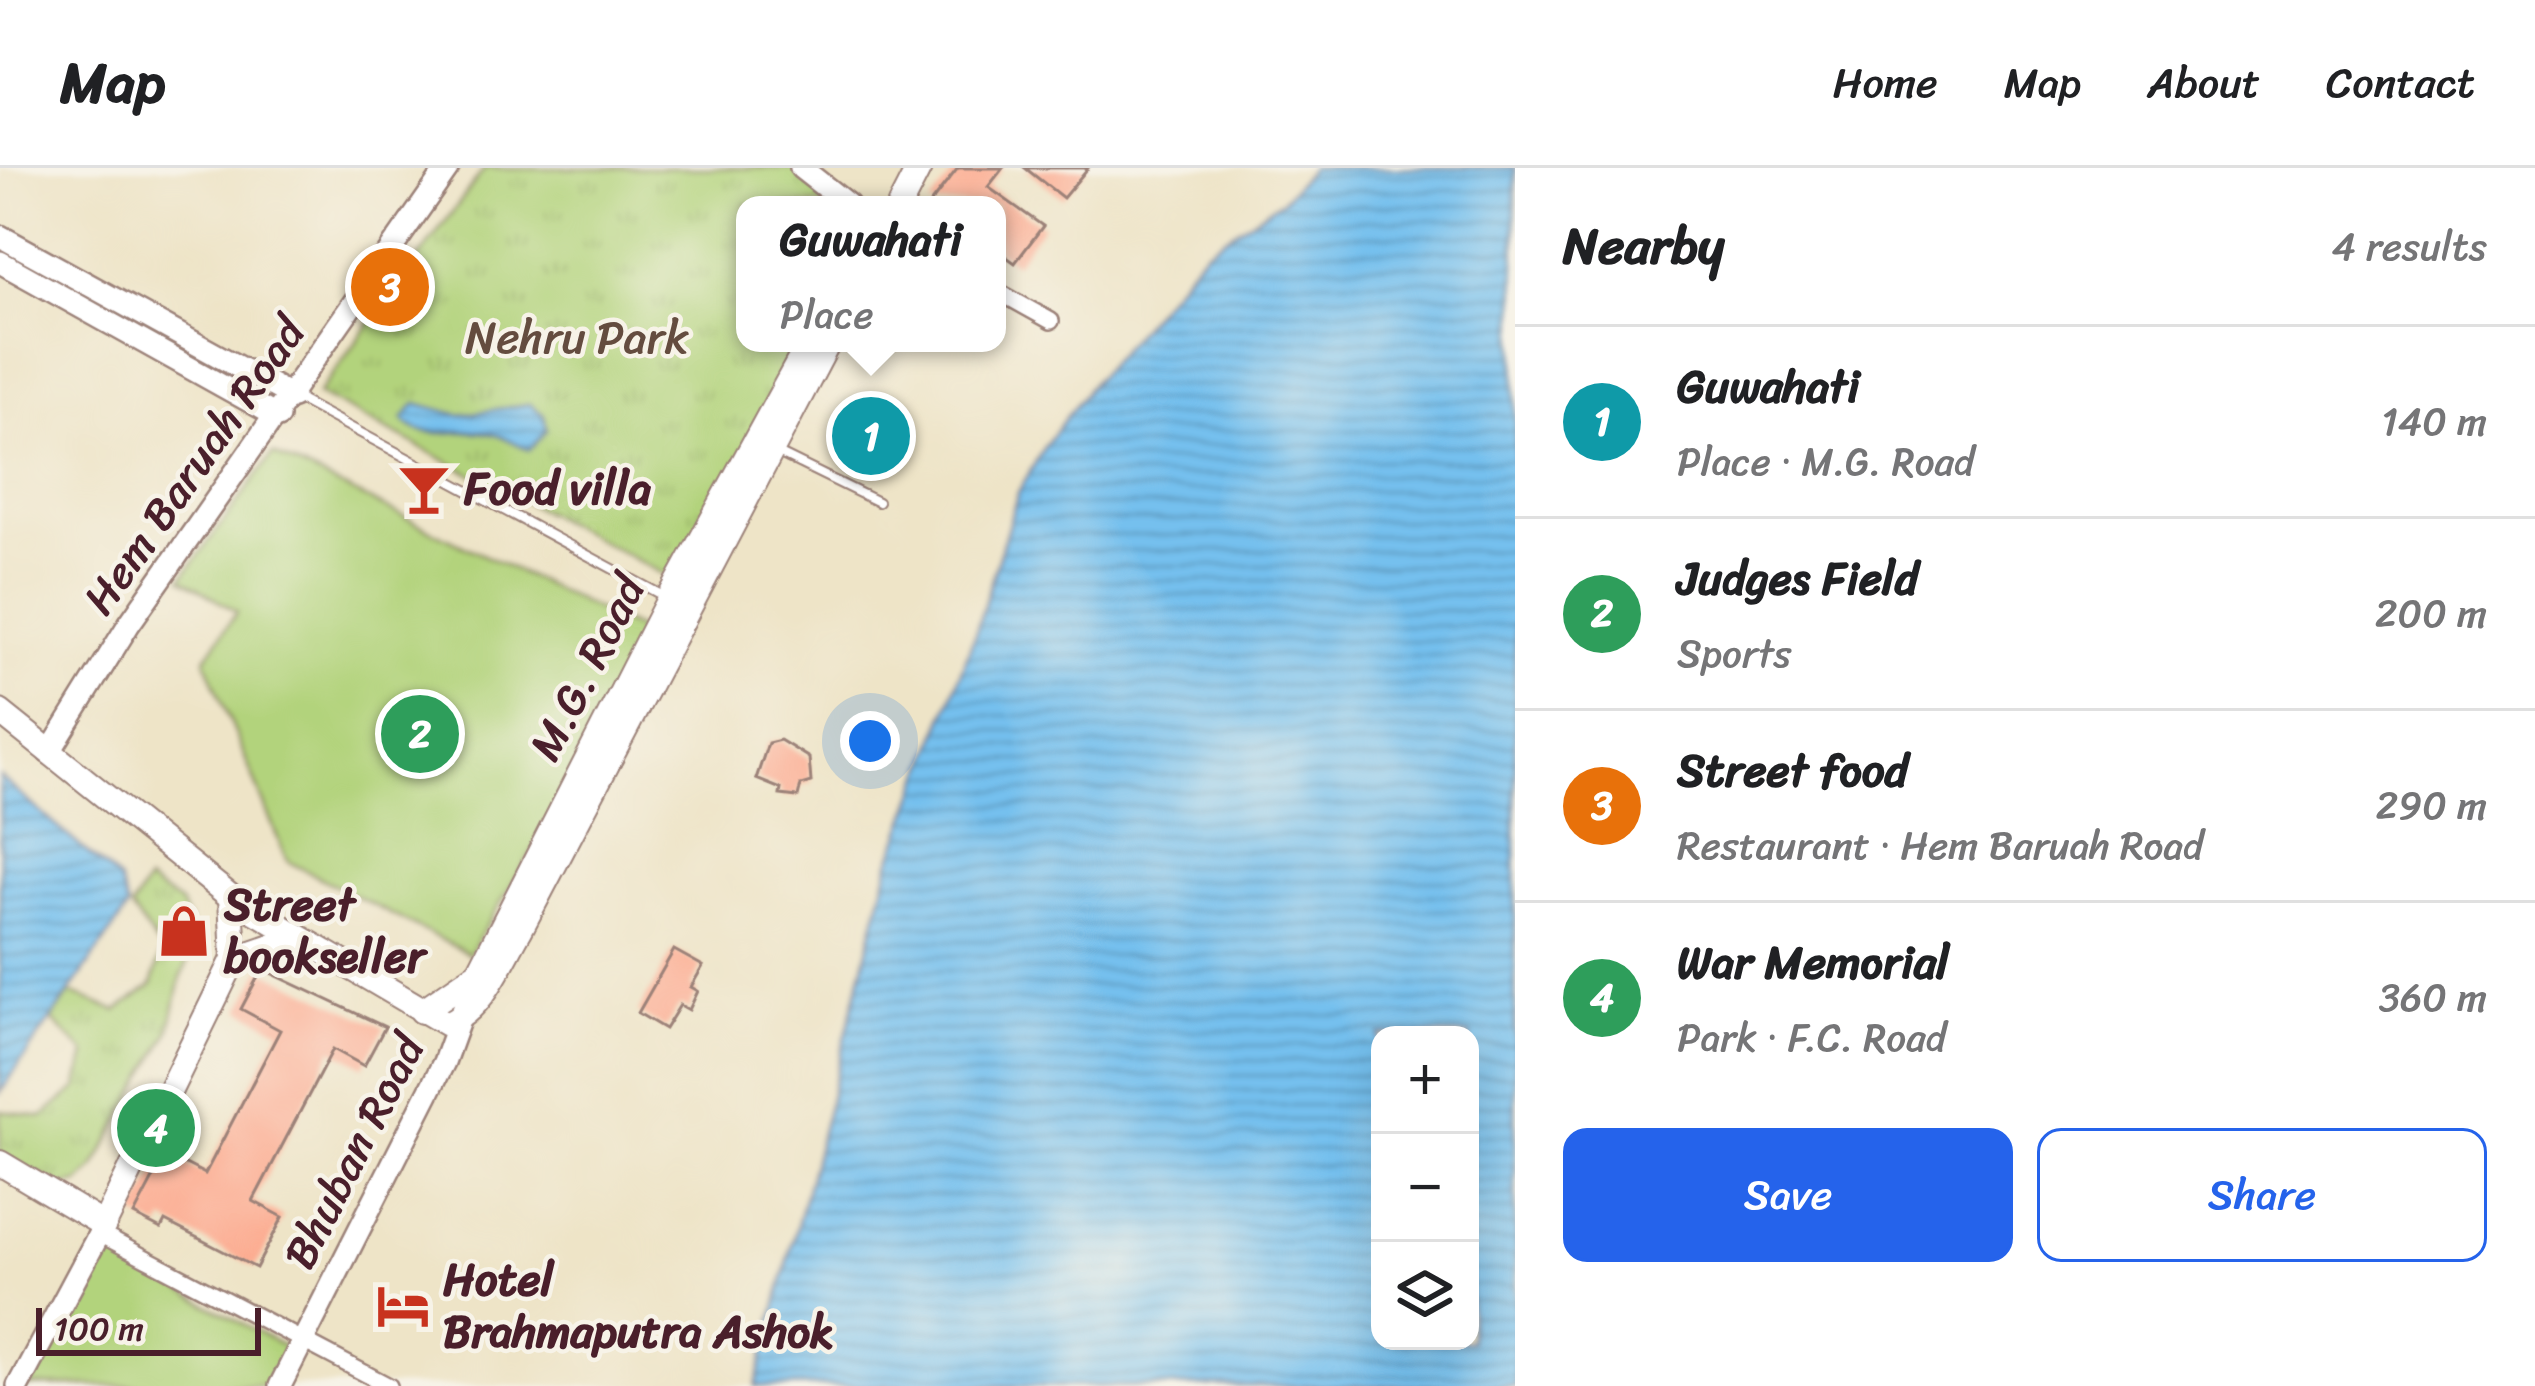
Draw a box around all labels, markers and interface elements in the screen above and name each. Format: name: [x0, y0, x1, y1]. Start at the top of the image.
text: Map: [60, 32, 165, 133]
text: Home: [1833, 46, 1938, 120]
text: Map: [2004, 46, 2081, 120]
text: About: [2147, 46, 2260, 120]
text: Contact: [2326, 46, 2475, 120]
popup: [736, 196, 1006, 352]
text: Guwahati: [780, 200, 962, 280]
text: Nearby: [1563, 201, 1724, 291]
text: 4 results: [2332, 212, 2487, 281]
pin: 3: [351, 242, 429, 332]
text: Place: [780, 280, 874, 349]
street label: Hem Baruah Road: [61, 297, 329, 632]
park label: Nehru Park: [465, 298, 690, 378]
text: Guwahati: [1677, 347, 1860, 427]
text: 1: [1594, 387, 1610, 456]
text: 140 m: [2381, 387, 2487, 456]
pin: 1: [832, 391, 910, 481]
text: Place · M.G. Road: [1677, 427, 1975, 496]
place label: Food villa: [463, 449, 652, 529]
bar icon: Food villa: [395, 460, 453, 518]
text: Judges Field: [1677, 539, 1919, 619]
street label: M.G. Road: [506, 558, 669, 775]
text: 2: [1591, 579, 1613, 648]
text: 200 m: [2375, 579, 2487, 648]
text: Sports: [1677, 619, 1792, 688]
pin: 2: [381, 689, 459, 779]
your location: [840, 711, 900, 771]
text: Street food: [1677, 731, 1908, 811]
text: 3: [1591, 771, 1613, 840]
text: 290 m: [2376, 771, 2487, 840]
text: Restaurant · Hem Baruah Road: [1677, 811, 2204, 880]
place label: Street bookseller: [223, 865, 428, 997]
shop icon: Street bookseller: [155, 902, 213, 960]
text: War Memorial: [1677, 923, 1949, 1003]
text: 4: [1590, 963, 1614, 1032]
text: 360 m: [2379, 963, 2487, 1032]
text: Park · F.C. Road: [1677, 1003, 1946, 1072]
street label: Bhuban Road: [261, 1017, 449, 1284]
map controls: [1371, 1026, 1479, 1350]
button: +: [1371, 1026, 1479, 1134]
pin: 4: [117, 1083, 195, 1173]
button: Save: [1563, 1128, 2013, 1262]
button: Share: [2037, 1128, 2487, 1262]
button: −: [1371, 1134, 1479, 1242]
place label: Hotel Brahmaputra Ashok: [443, 1240, 834, 1372]
button: layers: [1371, 1242, 1479, 1350]
hotel icon: Hotel Brahmaputra Ashok: [374, 1277, 432, 1335]
text: 100 m: [54, 1300, 144, 1358]
scale bar: [36, 1302, 261, 1355]

